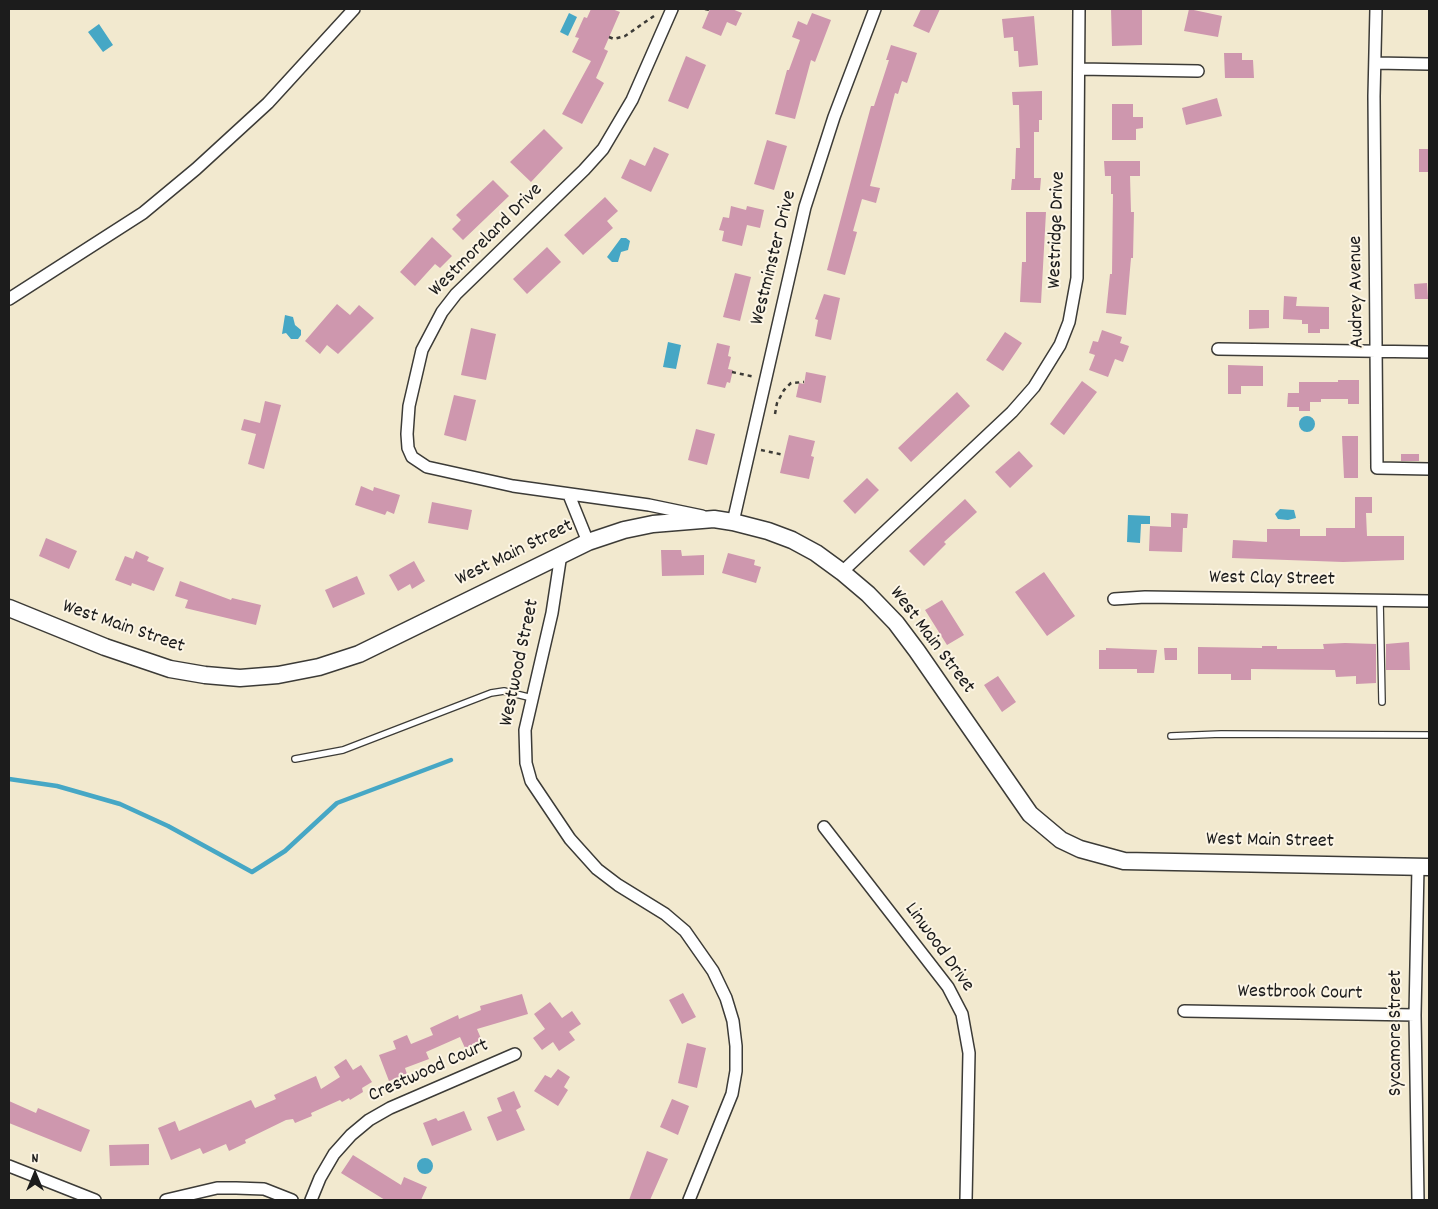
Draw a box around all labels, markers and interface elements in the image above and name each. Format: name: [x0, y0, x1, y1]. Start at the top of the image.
street label: Westridge Drive: [1044, 171, 1072, 289]
street label: Westmoreland Drive: [425, 179, 549, 303]
street label: Westminster Drive: [747, 188, 803, 328]
street label: Audrey Avenue: [1345, 236, 1371, 348]
street label: West Main Street: [452, 515, 578, 593]
street label: West Clay Street: [1209, 567, 1335, 593]
street label: West Main Street: [883, 583, 979, 699]
street label: West Main Street: [59, 596, 187, 660]
street label: Westwood Street: [496, 597, 546, 729]
street label: West Main Street: [1206, 829, 1334, 855]
street label: Linwood Drive: [898, 899, 978, 997]
street label: Sycamore Street: [1385, 970, 1409, 1096]
street label: Westbrook Court: [1237, 981, 1363, 1007]
street label: Crestwood Court: [365, 1035, 493, 1109]
north arrow: [10, 1149, 60, 1199]
text: N: [32, 1149, 38, 1169]

